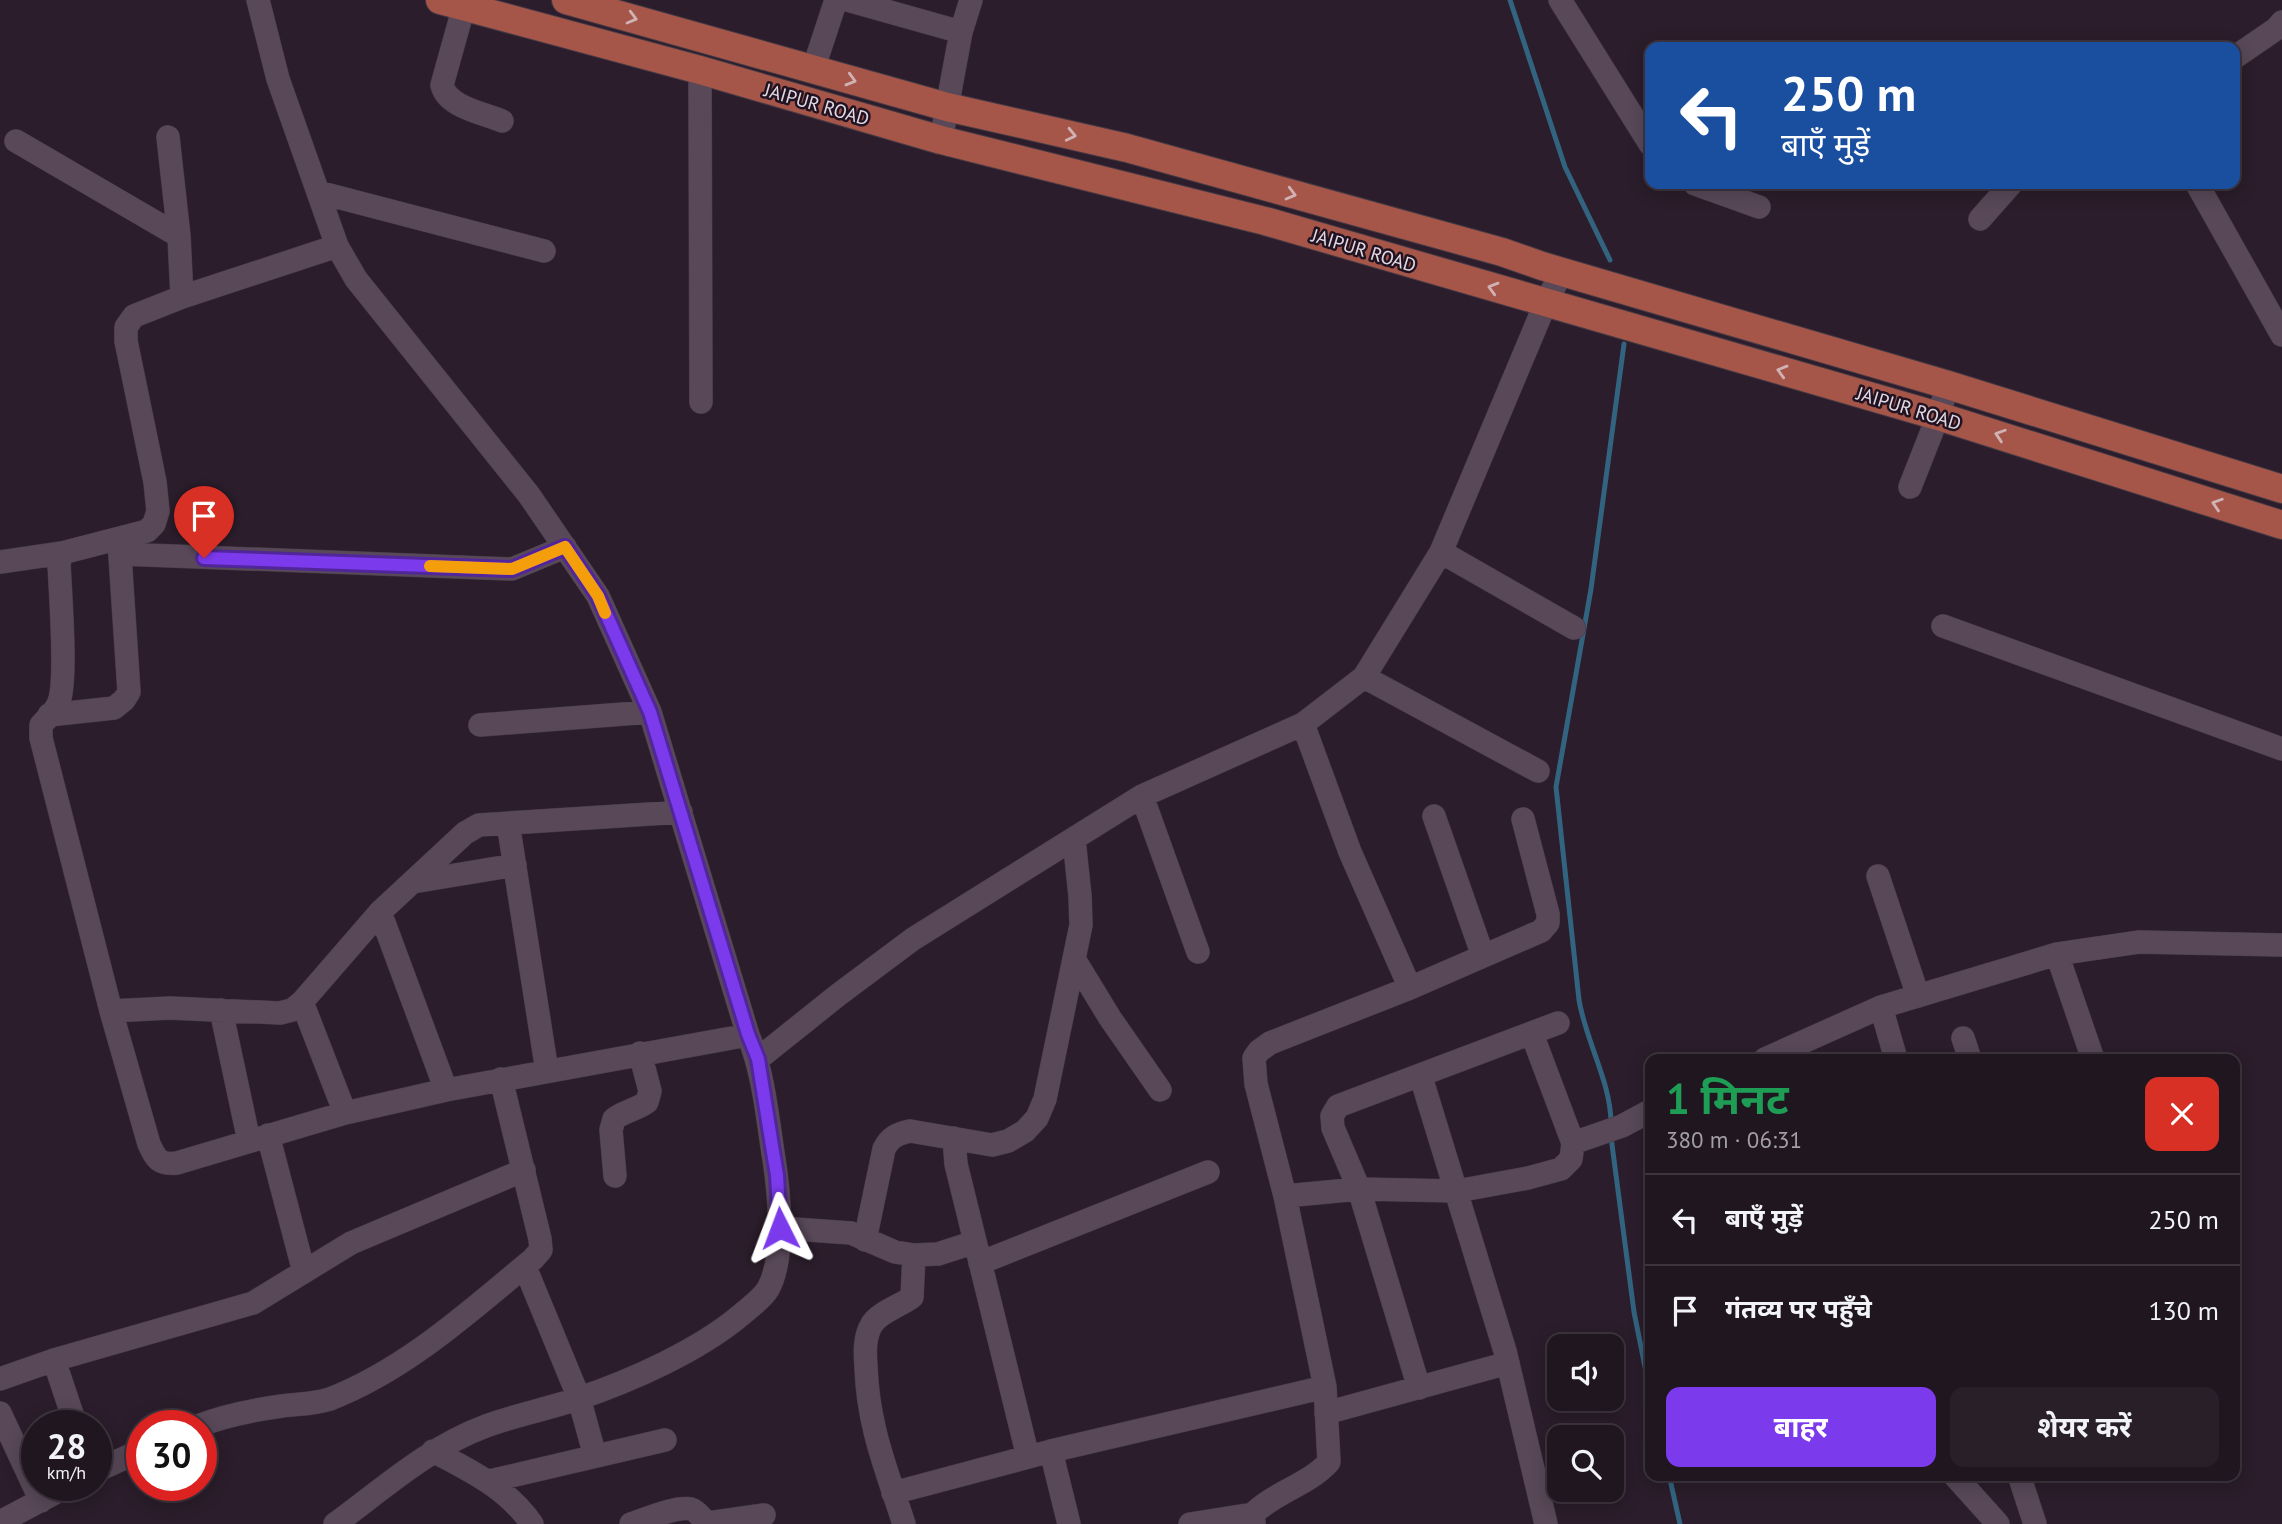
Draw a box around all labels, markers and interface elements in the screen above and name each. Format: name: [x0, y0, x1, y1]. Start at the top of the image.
one-way arrow: [626, 10, 638, 24]
text: 250 m: [1781, 61, 1916, 125]
icon: left: [1666, 70, 1757, 161]
one-way arrow: [844, 72, 856, 86]
street label: JAIPUR ROAD: [761, 77, 872, 130]
text: बाएँ मुड़ें: [1781, 123, 1870, 165]
one-way arrow: [1065, 127, 1077, 142]
one-way arrow: [1285, 186, 1297, 201]
street label: JAIPUR ROAD: [1308, 222, 1419, 277]
one-way arrow: [1487, 282, 1499, 296]
one-way arrow: [1776, 364, 1788, 379]
street label: JAIPUR ROAD: [1853, 380, 1964, 435]
one-way arrow: [1994, 429, 2006, 444]
pin: [174, 486, 234, 558]
icon: arrive: [185, 497, 223, 535]
one-way arrow: [2211, 498, 2223, 513]
text: 1 मिनट: [1666, 1071, 1789, 1126]
button: close: [2145, 1077, 2219, 1151]
text: 380 m · 06:31: [1666, 1125, 1802, 1154]
position arrow: [743, 1191, 817, 1265]
icon: left: [1666, 1201, 1704, 1239]
text: बाएँ मुड़ें: [1725, 1201, 1803, 1234]
text: 250 m: [2148, 1203, 2219, 1236]
icon: arrive: [1666, 1292, 1704, 1330]
text: गंतव्य पर पहुँचे: [1725, 1292, 1872, 1325]
text: 130 m: [2148, 1294, 2219, 1327]
map controls: [1547, 1334, 1624, 1502]
button: sound: [1547, 1334, 1624, 1411]
button: बाहर: [1666, 1387, 1936, 1467]
button: शेयर करें: [1950, 1387, 2219, 1467]
speed limit sign: 30: [126, 1410, 217, 1501]
text: 28: [47, 1423, 86, 1469]
button: search: [1547, 1425, 1624, 1502]
text: km/h: [47, 1461, 86, 1484]

